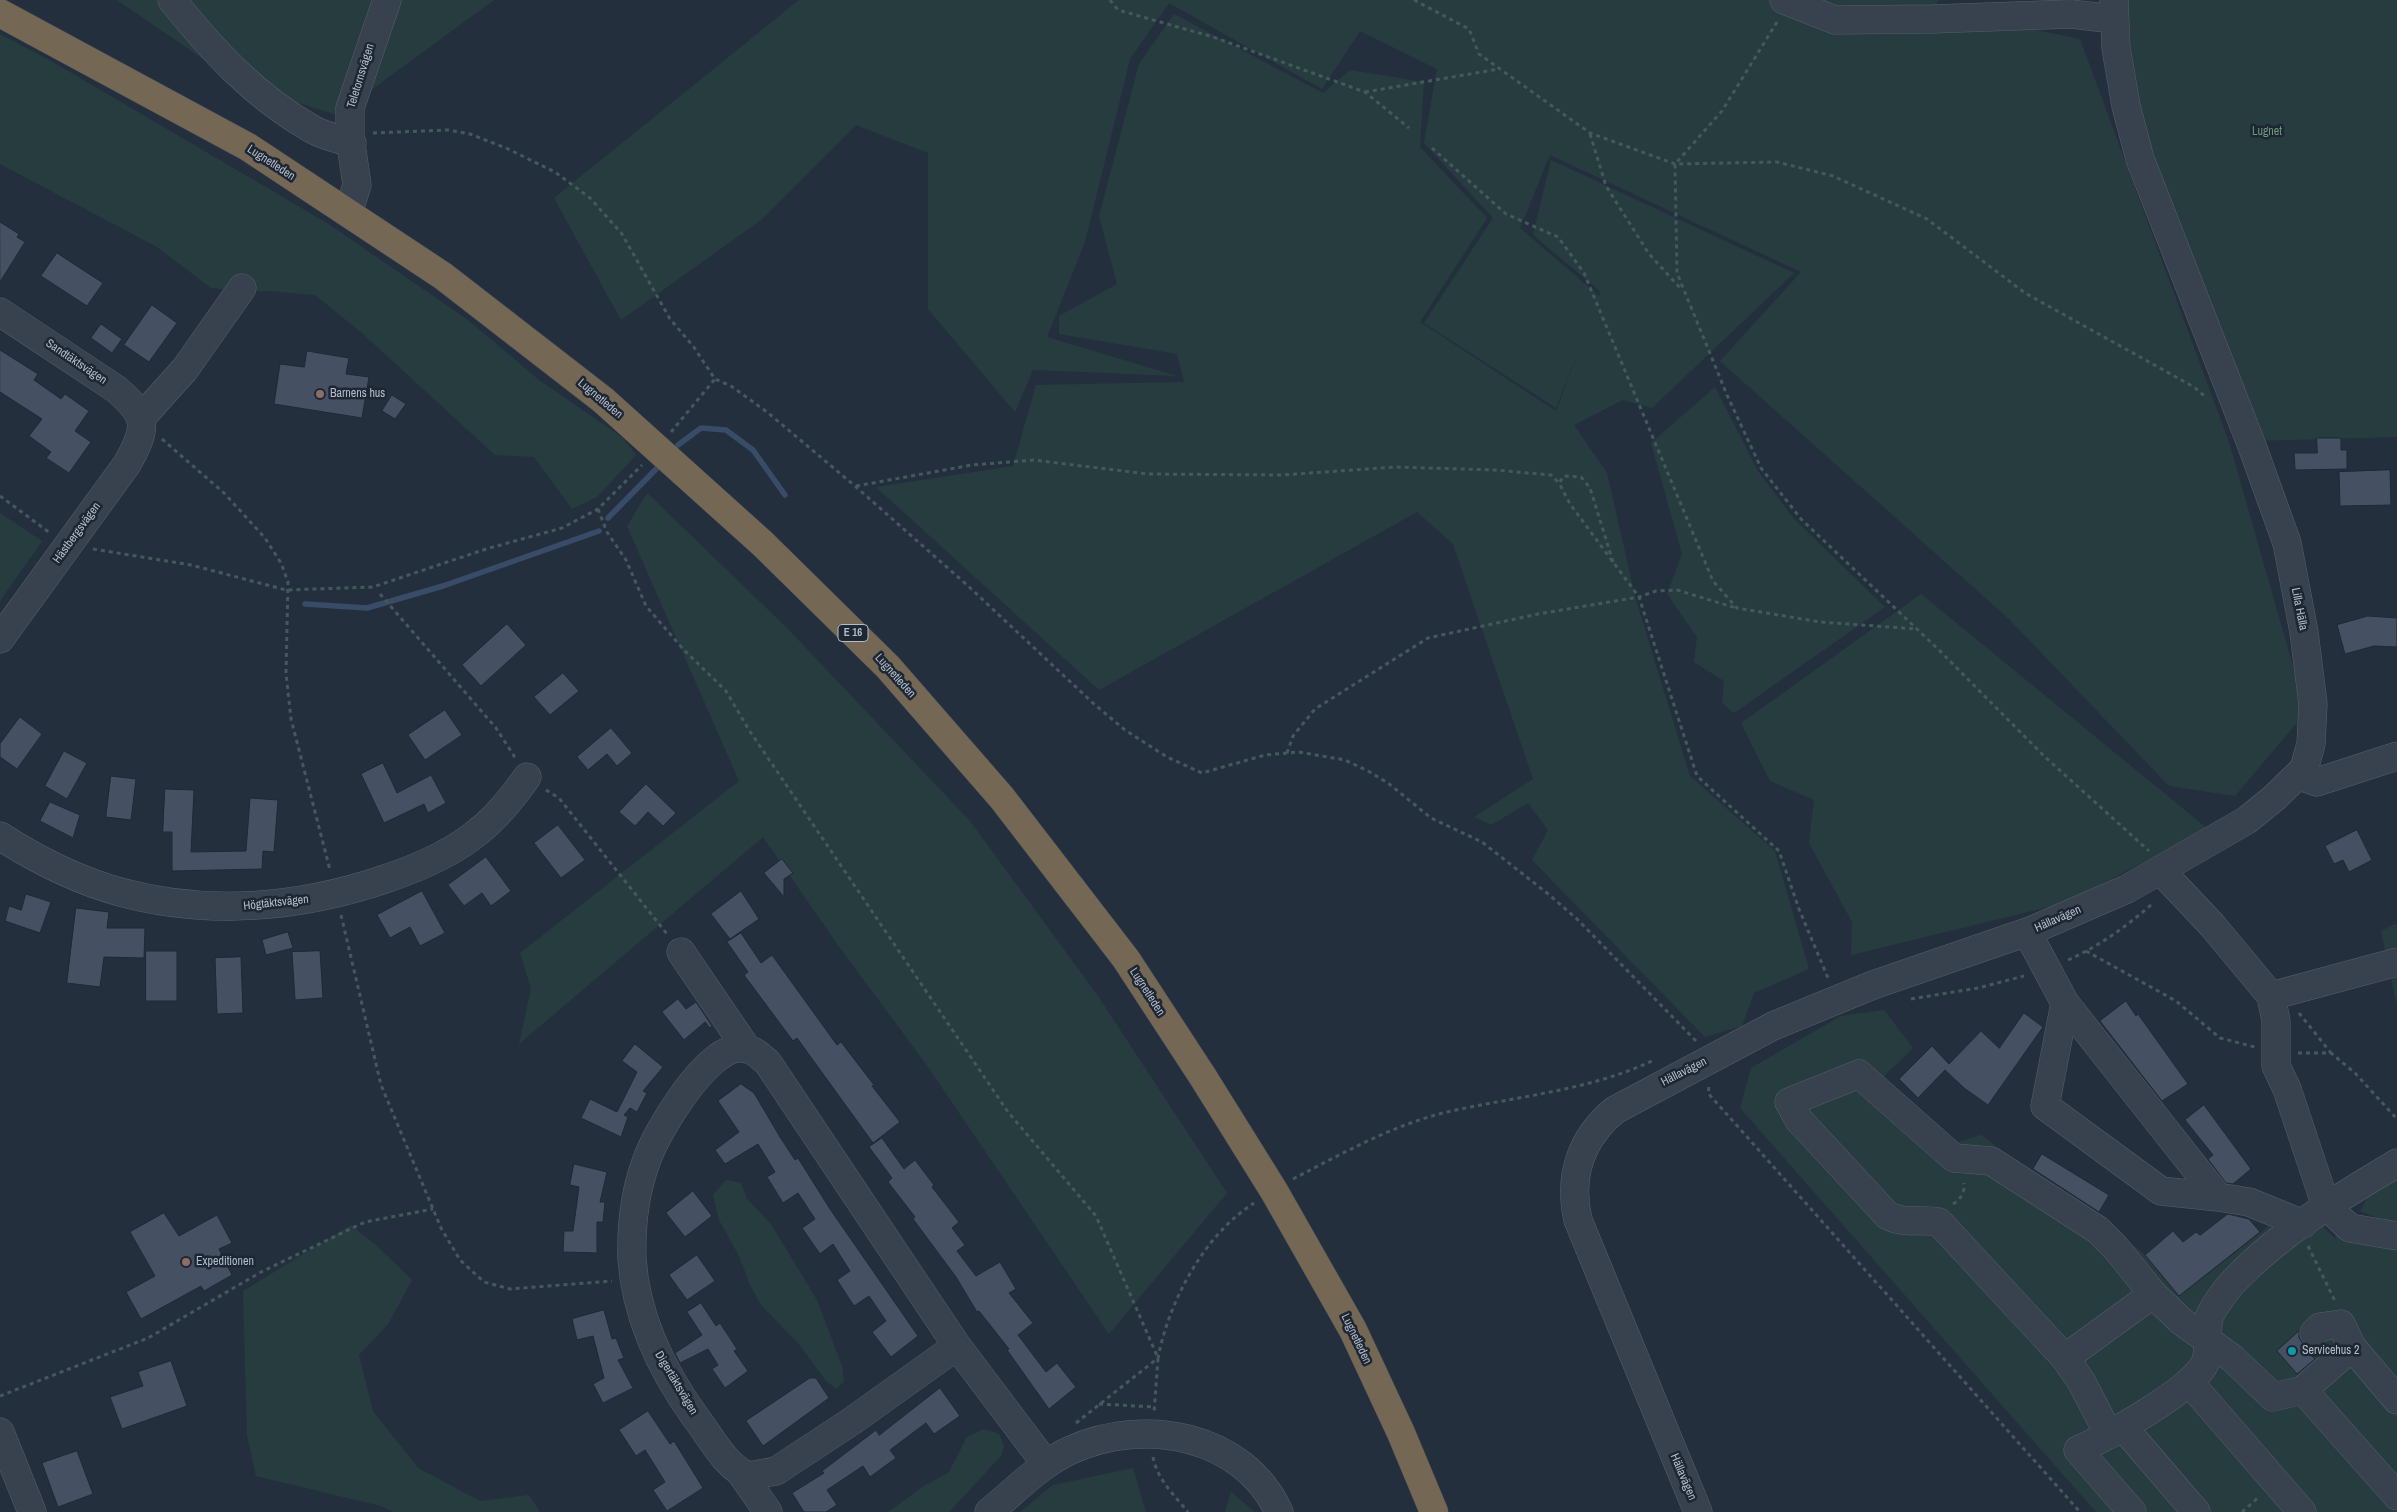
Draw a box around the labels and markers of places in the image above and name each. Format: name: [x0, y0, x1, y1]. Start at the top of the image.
place label: Barnens hus: [330, 387, 385, 401]
marker: Barnens hus: [314, 388, 326, 400]
place label: Expeditionen: [196, 1255, 254, 1269]
marker: Expeditionen: [180, 1256, 192, 1268]
place label: Servicehus 2: [2302, 1344, 2359, 1358]
marker: Servicehus 2: [2286, 1345, 2298, 1357]

